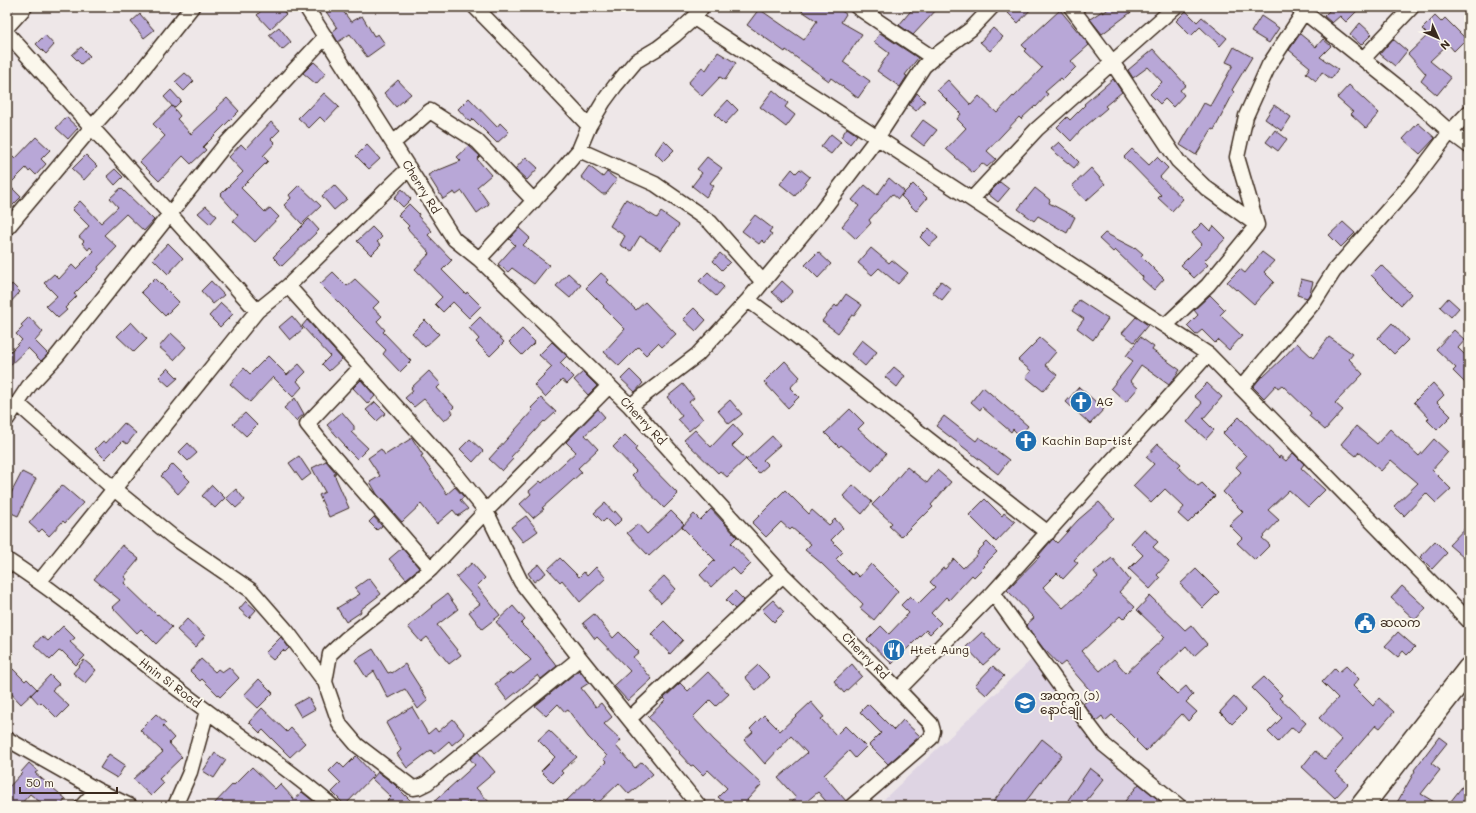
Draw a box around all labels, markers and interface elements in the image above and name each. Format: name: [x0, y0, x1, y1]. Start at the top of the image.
north arrow: [1418, 18, 1458, 58]
text: N: [1437, 37, 1454, 54]
street label: Cherry Rd: [399, 157, 445, 217]
church icon: AG: [1068, 389, 1094, 415]
street label: Cherry Rd: [617, 393, 670, 448]
place label: AG: [1096, 393, 1113, 409]
church icon: Kachin Bap-tist: [1013, 428, 1039, 454]
place label: Kachin Bap-tist: [1042, 432, 1132, 448]
public building icon: ဆလက: [1352, 610, 1378, 636]
place label: ဆလက: [1380, 614, 1421, 630]
street label: Cherry Rd: [839, 628, 893, 683]
restaurant icon: Htet Aung: [881, 637, 907, 663]
place label: Htet Aung: [910, 641, 969, 657]
street label: Hnin Si Road: [136, 654, 205, 711]
place label: အထက (၁) နောင်ချို: [1040, 687, 1099, 720]
school or university icon: အထက (၁) နောင်ချို: [1012, 690, 1038, 716]
scale bar: [20, 769, 117, 795]
text: 50 m: [26, 774, 54, 790]

